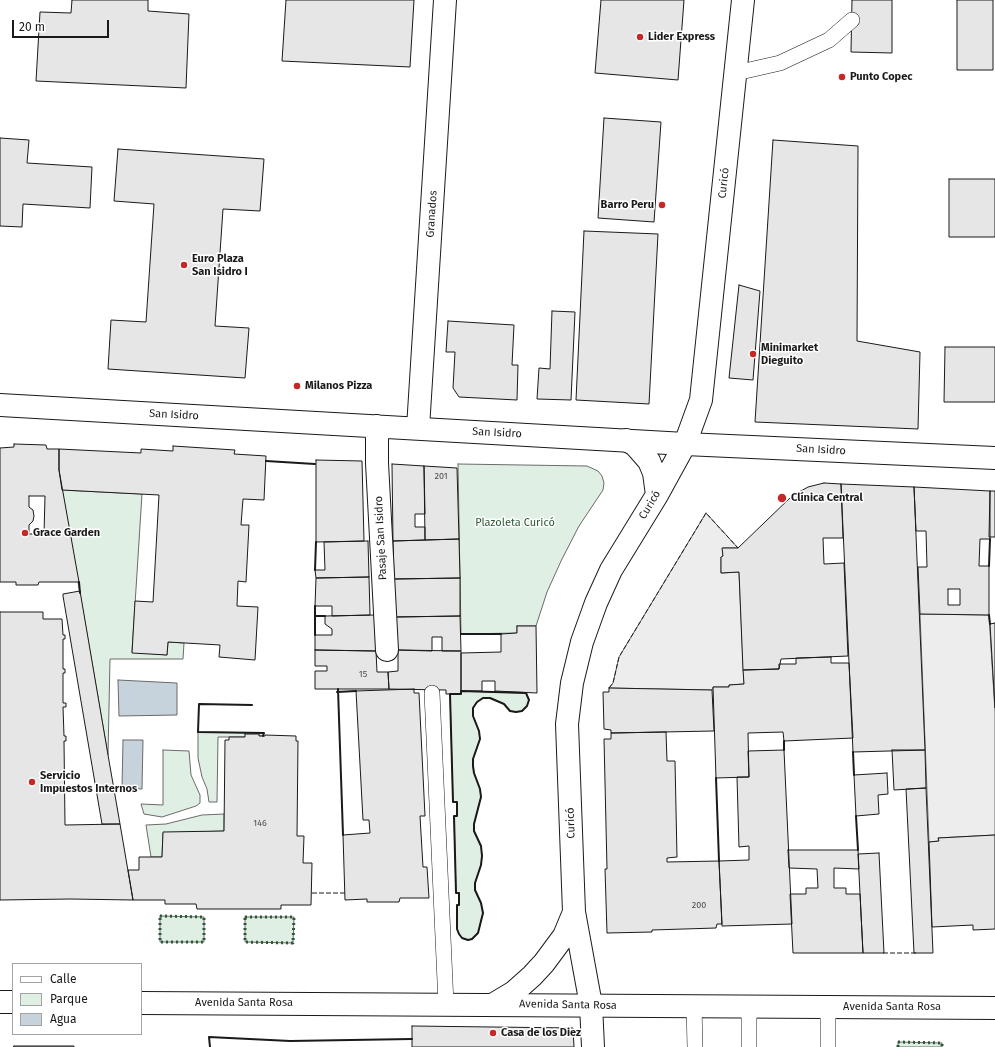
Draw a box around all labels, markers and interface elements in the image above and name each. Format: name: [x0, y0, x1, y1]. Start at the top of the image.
scale bar: [14, 12, 111, 38]
text: 20 m: [19, 20, 45, 34]
place label: Lider Express: [648, 30, 715, 44]
marker: Lider Express: [635, 32, 645, 42]
place label: Punto Copec: [850, 70, 912, 84]
marker: Punto Copec: [837, 72, 847, 82]
street label: Curicó: [716, 167, 732, 199]
street label: Granados: [424, 190, 440, 238]
place label: Barro Peru: [601, 198, 654, 212]
marker: Barro Peru: [657, 200, 667, 210]
place label: Euro Plaza San Isidro I: [192, 252, 248, 278]
marker: Euro Plaza San Isidro I: [179, 260, 189, 270]
place label: Minimarket Dieguito: [761, 341, 818, 367]
marker: Minimarket Dieguito: [748, 349, 758, 359]
place label: Milanos Pizza: [305, 379, 372, 393]
marker: Milanos Pizza: [292, 381, 302, 391]
street label: San Isidro: [149, 407, 199, 423]
street label: San Isidro: [472, 425, 522, 441]
street label: San Isidro: [796, 442, 846, 458]
house number: 201: [434, 471, 448, 481]
street label: Curicó: [636, 488, 664, 522]
place label: Clínica Central: [791, 491, 863, 505]
marker: Clínica Central: [776, 492, 788, 504]
street label: Pasaje San Isidro: [372, 496, 390, 580]
park label: Plazoleta Curicó: [475, 516, 555, 530]
place label: Grace Garden: [33, 526, 100, 540]
marker: Grace Garden: [20, 528, 30, 538]
house number: 15: [359, 669, 367, 679]
place label: Servicio Impuestos Internos: [40, 769, 137, 795]
marker: Servicio Impuestos Internos: [27, 777, 37, 787]
street label: Curicó: [564, 807, 578, 839]
house number: 146: [253, 818, 267, 828]
house number: 200: [692, 900, 706, 910]
legend: [12, 963, 142, 1035]
text: Calle: [50, 972, 77, 986]
text: Parque: [50, 992, 88, 1006]
street label: Avenida Santa Rosa: [195, 996, 293, 1010]
street label: Avenida Santa Rosa: [519, 998, 617, 1012]
street label: Avenida Santa Rosa: [843, 1000, 941, 1014]
text: Agua: [50, 1012, 77, 1026]
place label: Casa de los Diez: [501, 1026, 581, 1040]
marker: Casa de los Diez: [488, 1028, 498, 1038]

